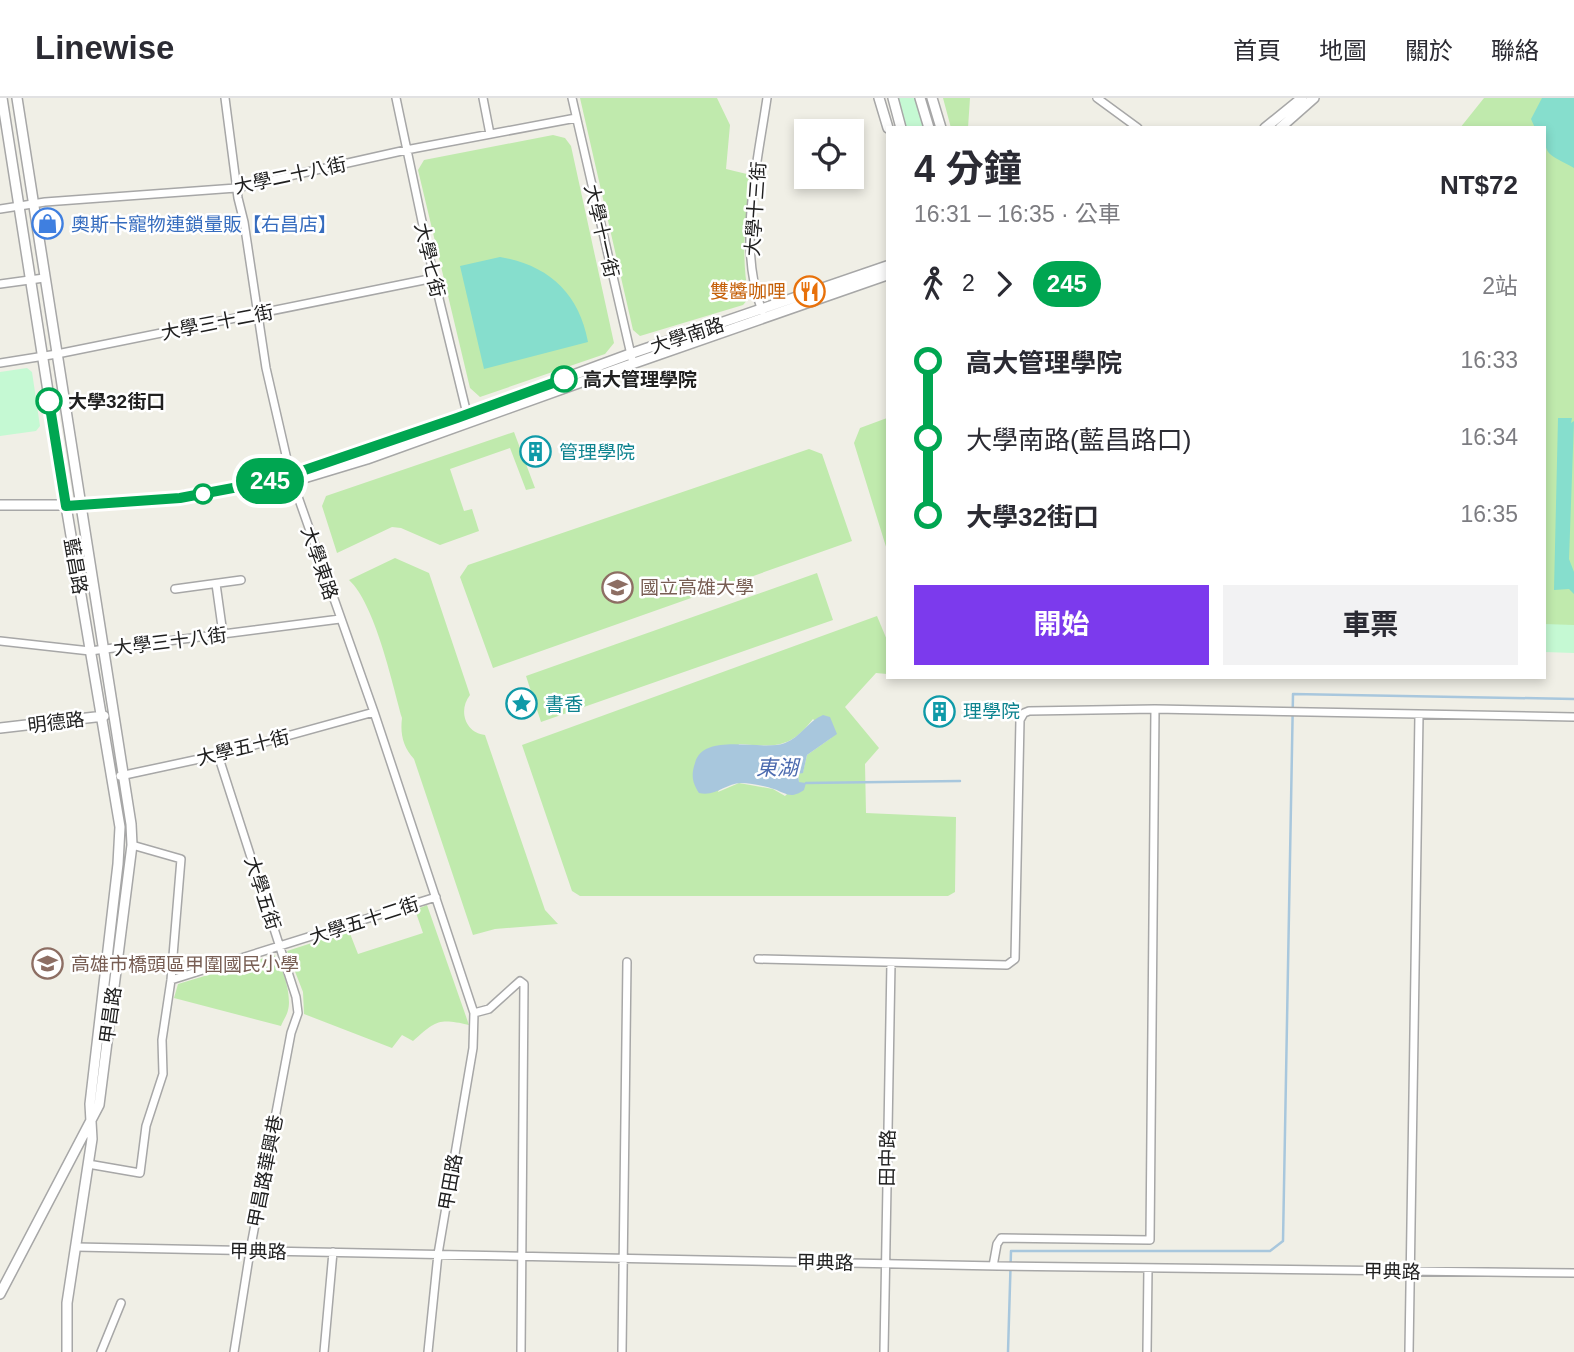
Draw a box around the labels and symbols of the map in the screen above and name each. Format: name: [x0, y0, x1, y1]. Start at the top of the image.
street label: 大學二十八街: [232, 153, 348, 198]
street label: 大學十三街: [742, 161, 769, 257]
street label: 大學十一街: [581, 182, 622, 280]
shop icon: 奧斯卡寵物連鎖量販【右昌店】: [31, 207, 65, 241]
place label: 奧斯卡寵物連鎖量販【右昌店】: [71, 214, 337, 235]
street label: 大學七街: [411, 221, 448, 300]
restaurant icon: 雙醬咖哩: [792, 274, 826, 308]
place label: 雙醬咖哩: [710, 281, 786, 302]
street label: 大學三十二街: [159, 301, 275, 344]
street label: 大學南路: [648, 314, 727, 357]
marker: 高大管理學院: [551, 366, 577, 392]
place label: 高大管理學院: [583, 369, 697, 390]
marker: 大學32街口: [36, 388, 62, 414]
place label: 大學32街口: [68, 391, 165, 412]
building icon: 管理學院: [519, 435, 553, 469]
place label: 管理學院: [559, 442, 635, 463]
line badge: 245: [230, 458, 310, 504]
unlabelled marker: [193, 484, 213, 504]
street label: 大學東路: [297, 524, 342, 603]
street label: 藍昌路: [60, 536, 91, 596]
school or university icon: 國立高雄大學: [600, 570, 634, 604]
place label: 國立高雄大學: [640, 577, 754, 598]
street label: 大學三十八街: [112, 624, 228, 659]
place icon: 書香: [505, 687, 539, 721]
place label: 書香: [545, 694, 583, 715]
building icon: 理學院: [923, 694, 957, 728]
place label: 理學院: [963, 701, 1020, 722]
street label: 明德路: [26, 709, 86, 736]
street label: 大學五十街: [194, 726, 292, 769]
water label: 東湖: [756, 756, 801, 779]
street label: 大學五街: [241, 854, 284, 933]
street label: 大學五十二街: [307, 893, 422, 948]
school or university icon: 高雄市橋頭區甲圍國民小學: [31, 947, 65, 981]
place label: 高雄市橋頭區甲圍國民小學: [71, 954, 299, 975]
street label: 甲昌路: [96, 985, 125, 1045]
street label: 甲昌路華興巷: [244, 1113, 287, 1229]
street label: 田中路: [877, 1129, 898, 1187]
street label: 甲田路: [435, 1152, 466, 1212]
street label: 甲典路: [229, 1241, 287, 1262]
street label: 甲典路: [796, 1252, 854, 1273]
street label: 甲典路: [1363, 1261, 1421, 1282]

